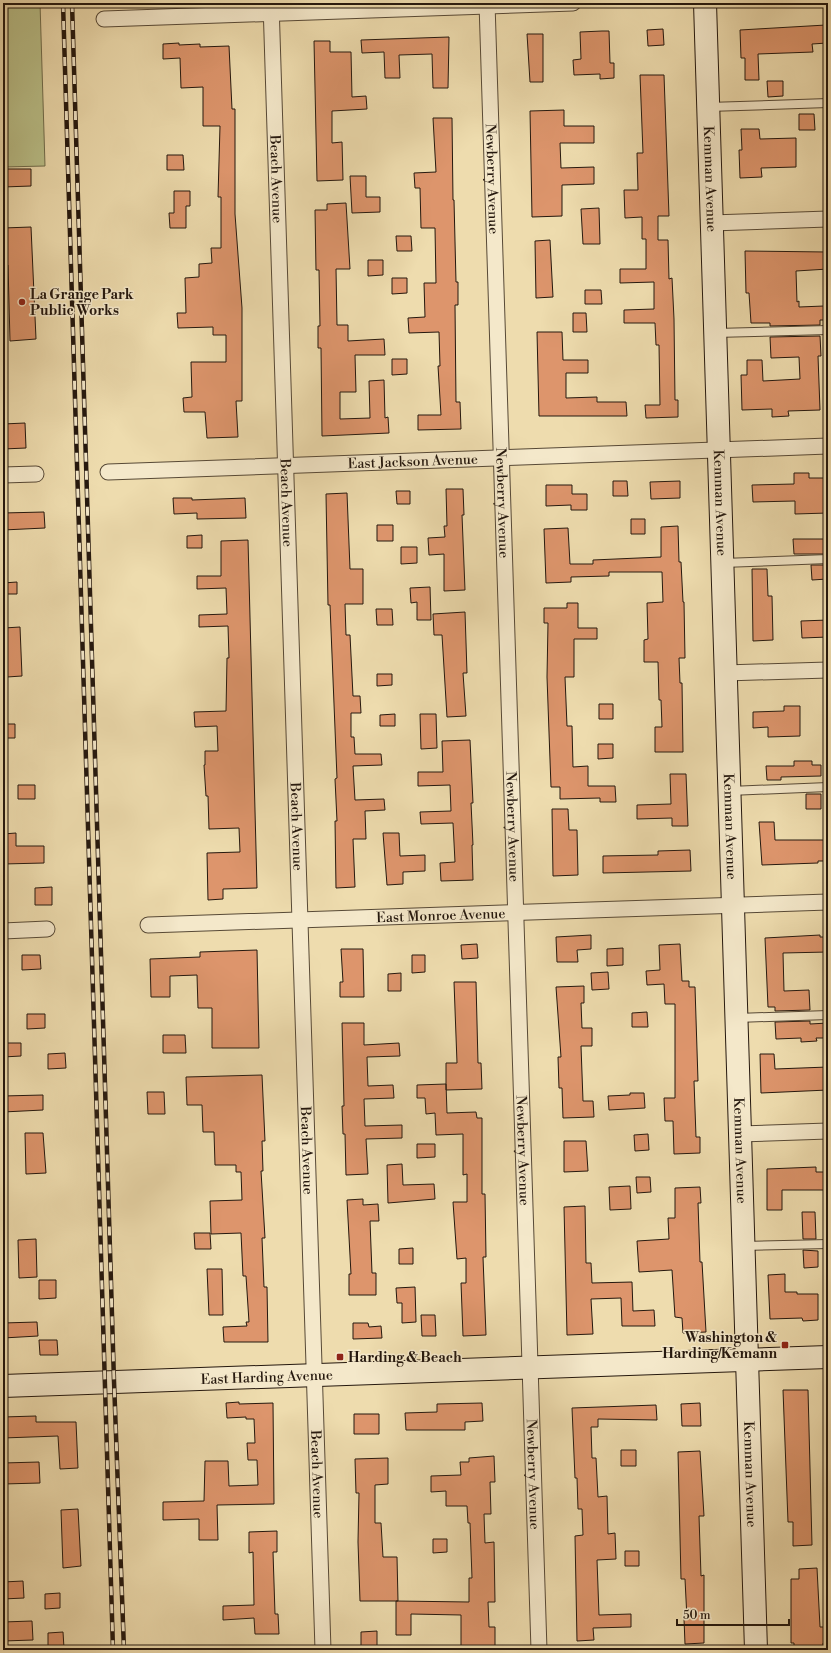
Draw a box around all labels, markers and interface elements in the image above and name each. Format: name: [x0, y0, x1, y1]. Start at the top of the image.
street label: Newberry Avenue: [481, 123, 502, 235]
street label: Kemman Avenue: [699, 126, 720, 232]
street label: Beach Avenue: [265, 133, 286, 223]
place label: La Grange Park Public Works: [30, 286, 134, 320]
marker: La Grange Park Public Works: [17, 297, 27, 307]
street label: Newberry Avenue: [491, 447, 513, 558]
street label: Kemman Avenue: [709, 449, 730, 556]
street label: East Jackson Avenue: [347, 451, 478, 473]
street label: Beach Avenue: [275, 457, 296, 547]
street label: Newberry Avenue: [501, 771, 523, 882]
street label: Kemman Avenue: [719, 773, 740, 880]
street label: Beach Avenue: [286, 781, 306, 871]
street label: East Monroe Avenue: [376, 905, 506, 927]
street label: Newberry Avenue: [511, 1095, 533, 1206]
street label: Kemman Avenue: [729, 1097, 750, 1204]
street label: Beach Avenue: [296, 1105, 317, 1195]
place label: Washington & Harding/Kemann: [662, 1329, 777, 1363]
marker: Washington & Harding/Kemann: [780, 1340, 790, 1350]
place label: Harding & Beach: [348, 1349, 462, 1367]
marker: Harding & Beach: [335, 1352, 345, 1362]
street label: East Harding Avenue: [200, 1366, 333, 1389]
street label: Newberry Avenue: [522, 1419, 543, 1530]
street label: Kemman Avenue: [739, 1421, 760, 1528]
street label: Beach Avenue: [306, 1429, 327, 1519]
scale bar: [677, 1601, 789, 1627]
text: 50 m: [683, 1608, 711, 1623]

